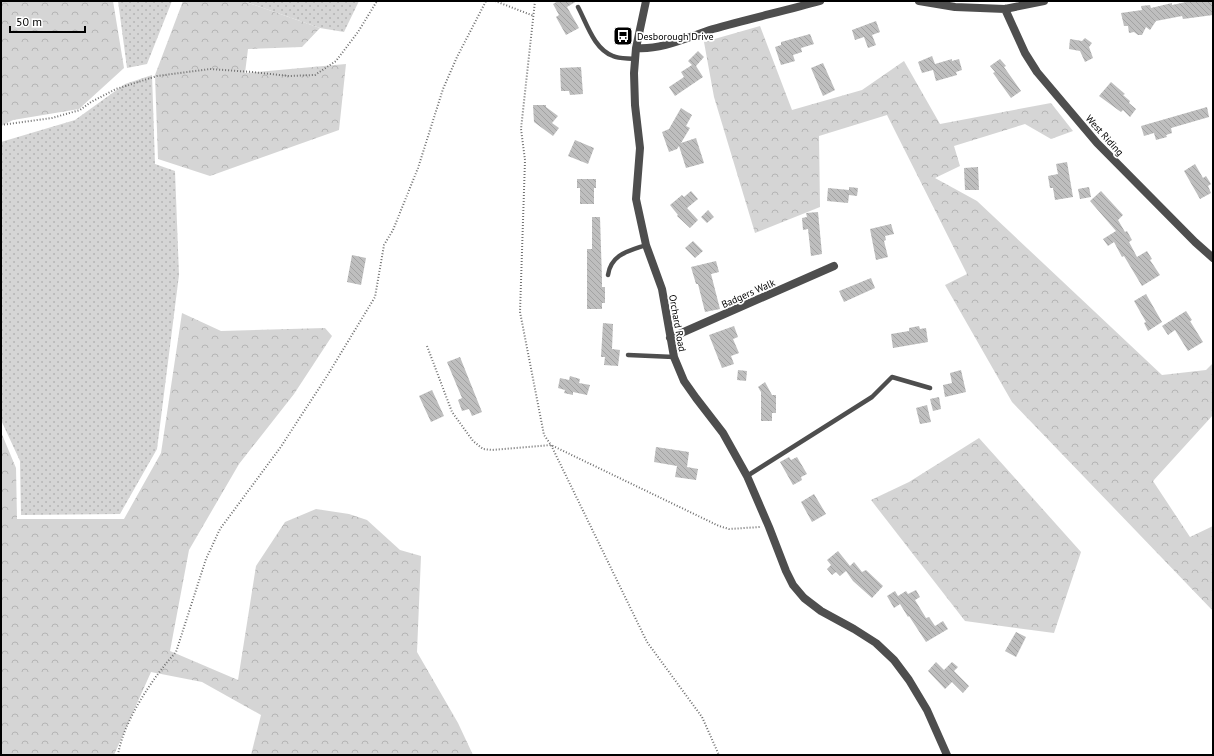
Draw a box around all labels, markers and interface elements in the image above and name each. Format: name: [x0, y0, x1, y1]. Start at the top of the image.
scale bar: [10, 8, 85, 34]
text: 50 m: [16, 14, 42, 29]
bus stop icon: Desborough Drive: [612, 25, 634, 47]
place label: Desborough Drive: [637, 30, 714, 43]
street label: West Riding: [1083, 112, 1126, 159]
street label: Badgers Walk: [719, 276, 777, 311]
street label: Orchard Road: [666, 293, 689, 353]

